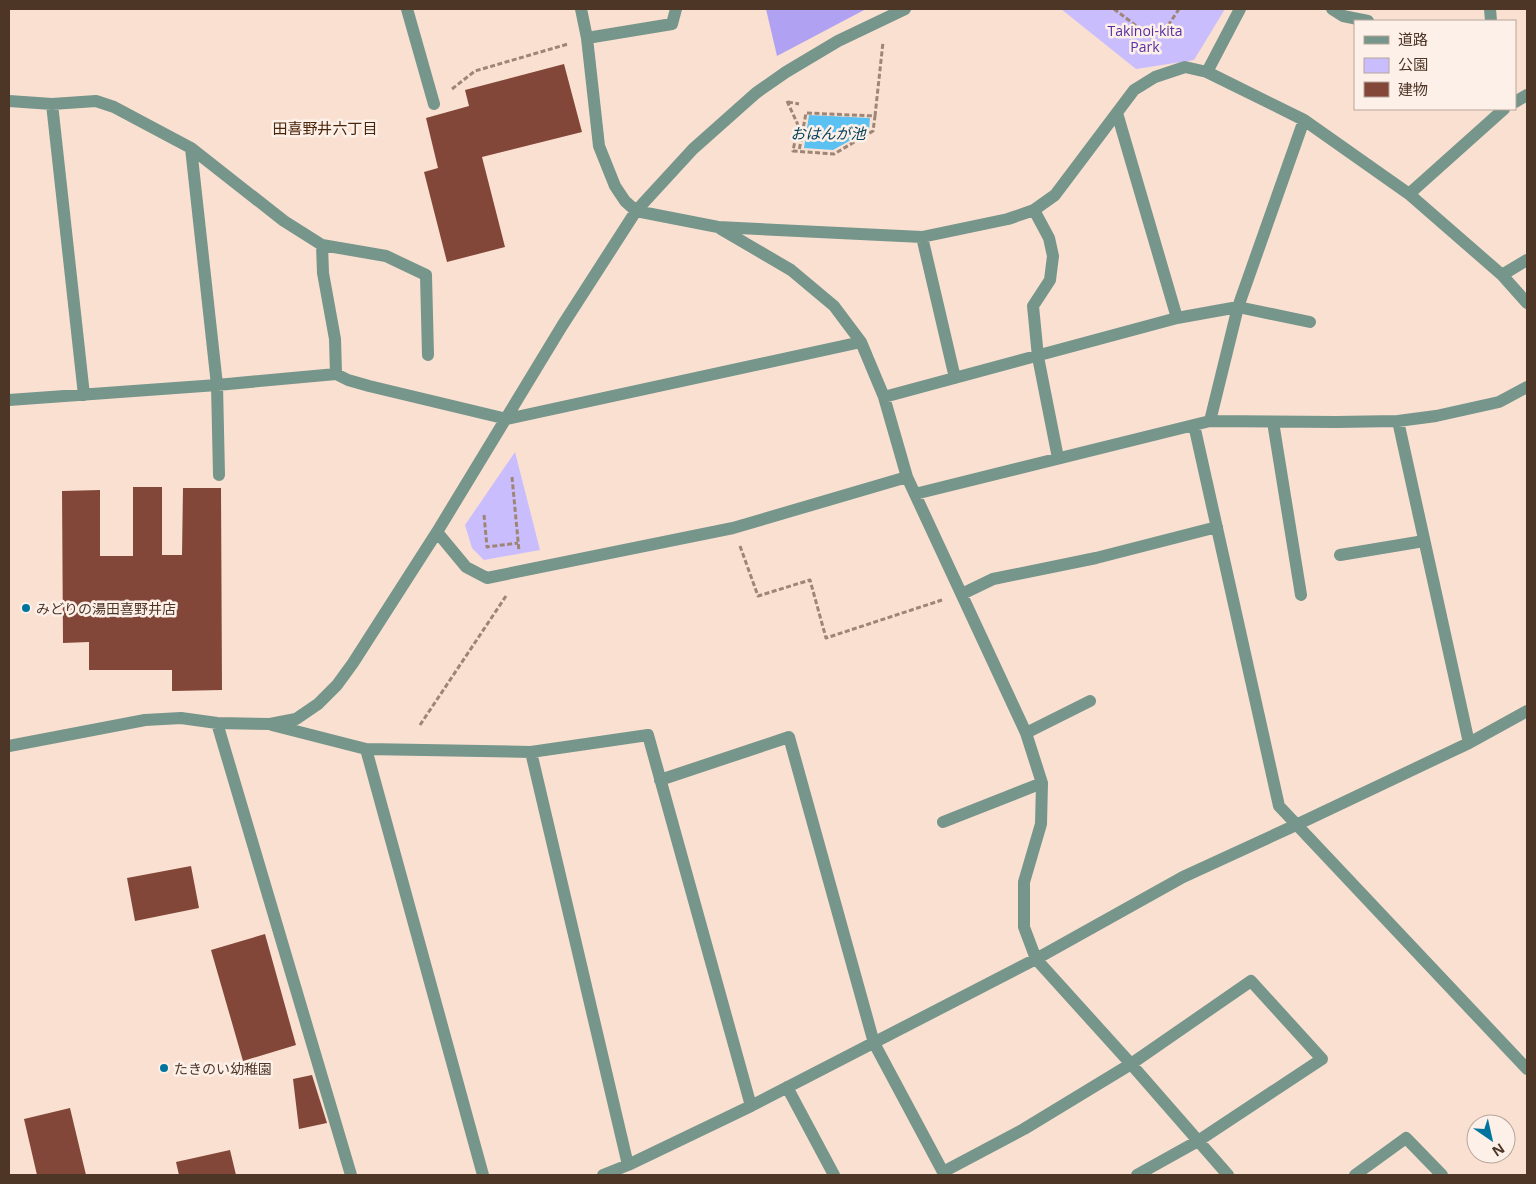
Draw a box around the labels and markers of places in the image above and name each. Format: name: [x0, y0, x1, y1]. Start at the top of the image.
place label: みどりの湯田喜野井店: [36, 599, 176, 618]
marker: みどりの湯田喜野井店: [20, 602, 32, 614]
place label: たきのい幼稚園: [174, 1059, 272, 1078]
marker: たきのい幼稚園: [158, 1062, 170, 1074]

